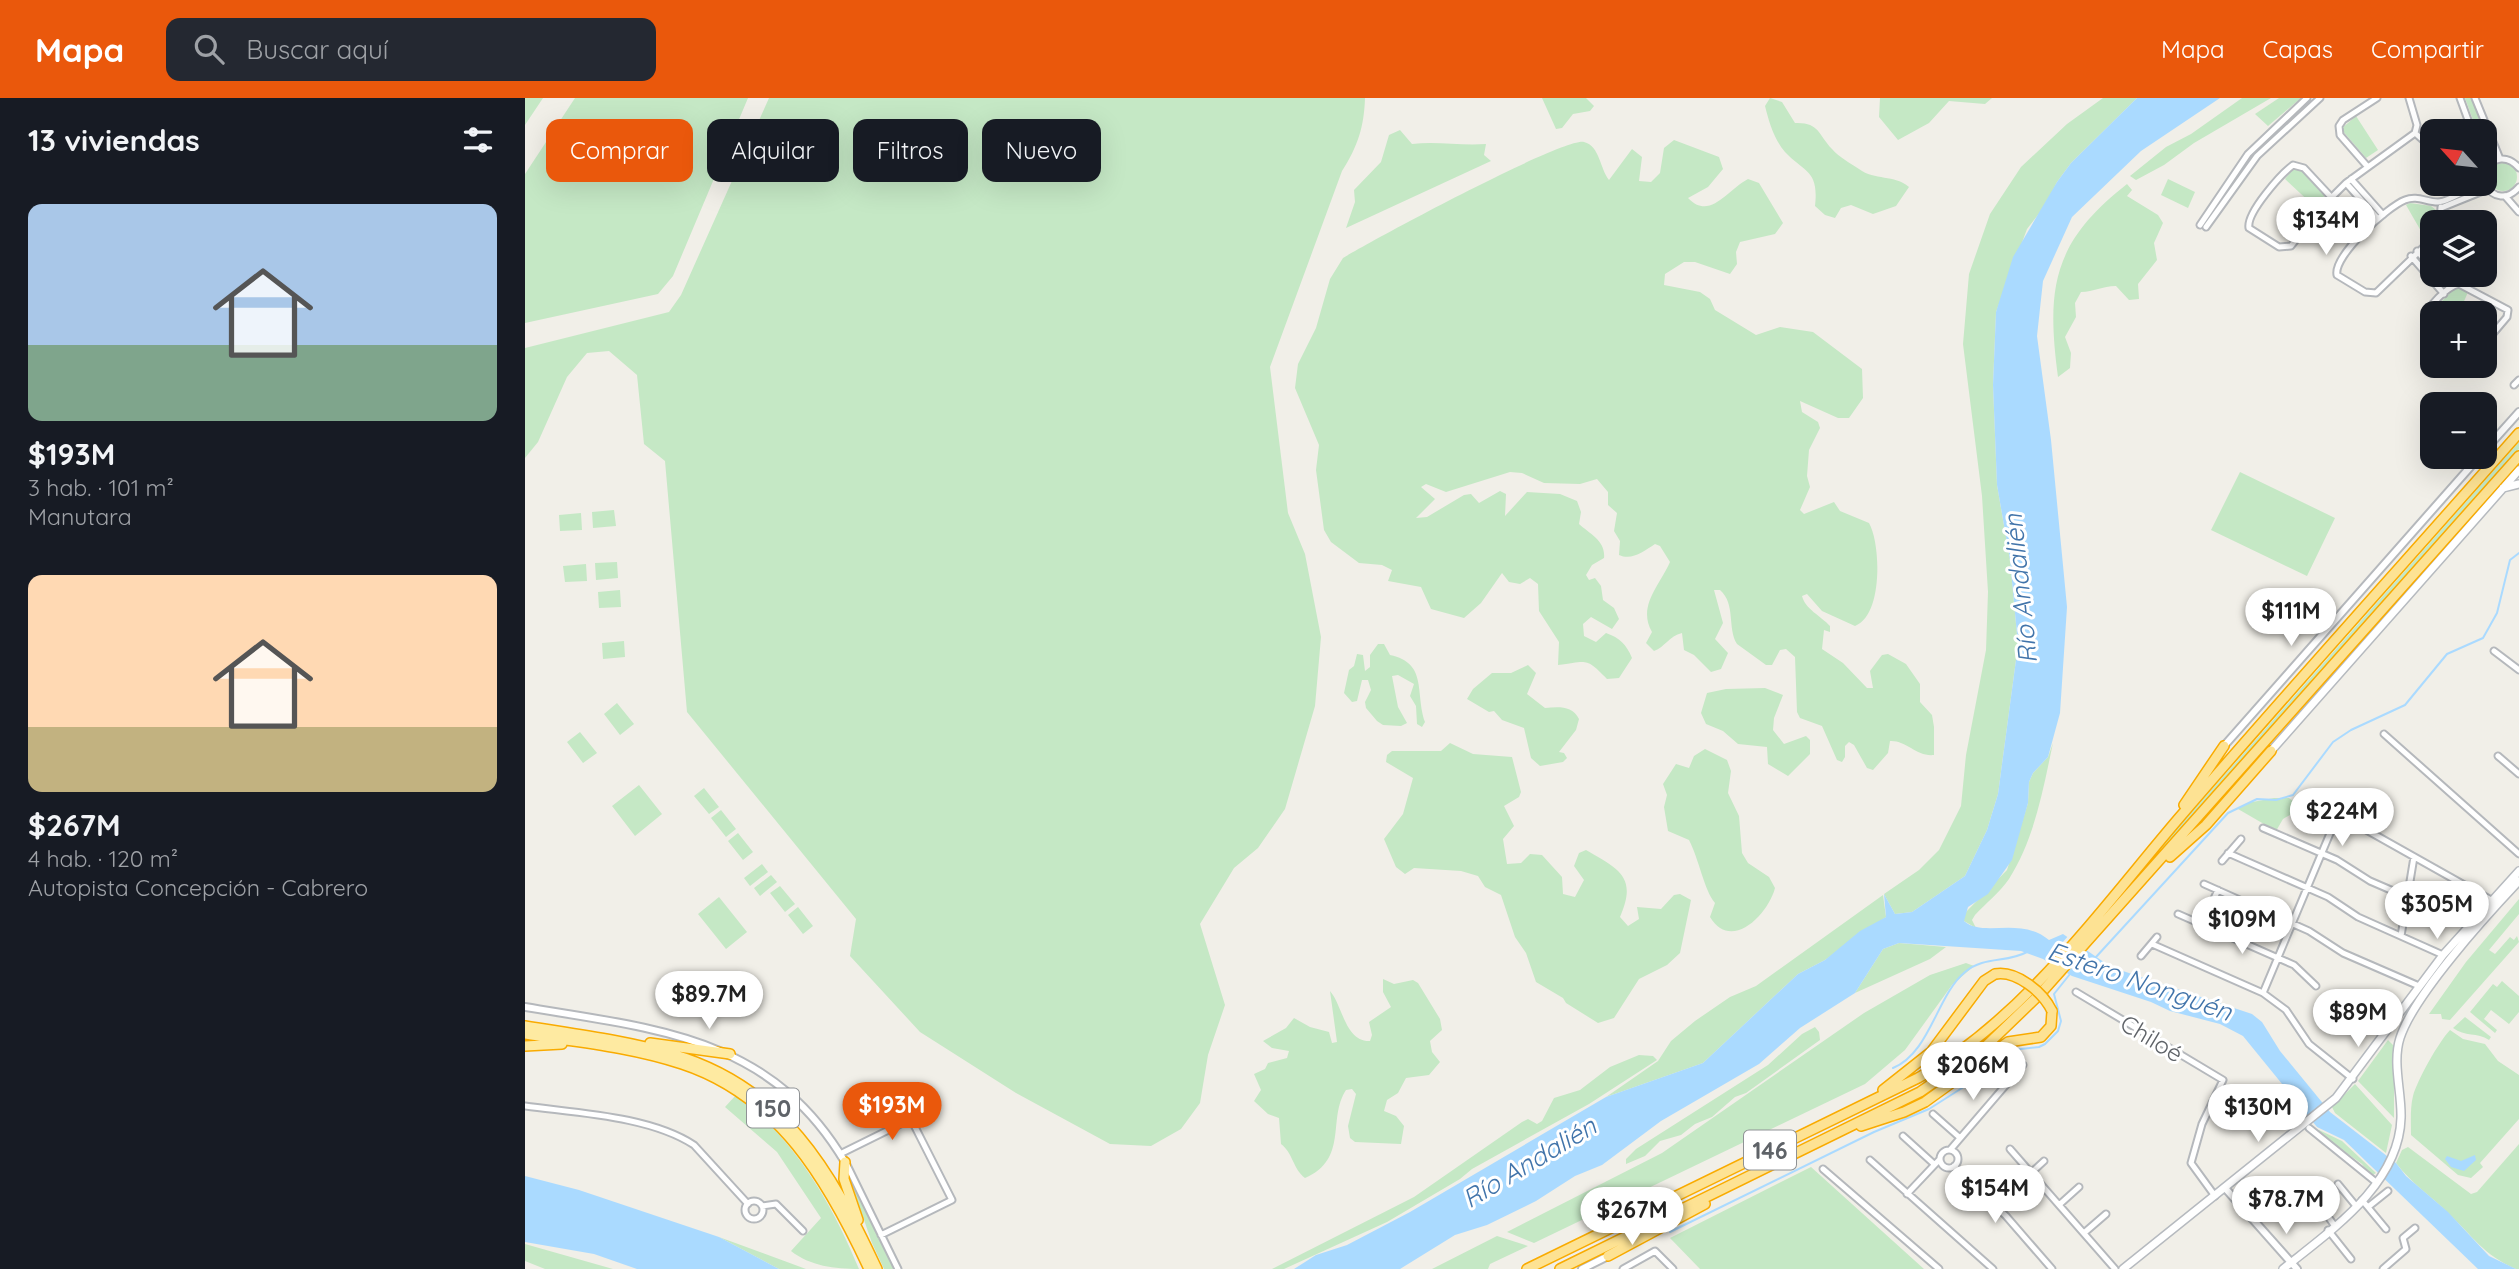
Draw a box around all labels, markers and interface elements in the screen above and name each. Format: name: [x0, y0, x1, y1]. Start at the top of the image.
search box: [166, 18, 656, 81]
text: Mapa: [35, 29, 124, 70]
icon: search: [190, 30, 228, 68]
text: Buscar aquí: [246, 33, 388, 66]
text: Mapa: [2161, 34, 2225, 64]
text: Capas: [2263, 34, 2333, 64]
text: Compartir: [2371, 34, 2484, 64]
chip: Comprar: [546, 119, 693, 182]
chip: Alquilar: [707, 119, 839, 182]
chip: Filtros: [853, 119, 968, 182]
chip: Nuevo: [982, 119, 1101, 182]
north arrow: [2420, 119, 2497, 196]
map controls: [2420, 119, 2497, 469]
text: 13 viviendas: [28, 121, 200, 159]
icon: filters: [459, 121, 497, 159]
pin: $134M: [2277, 198, 2375, 257]
text: $134M: [2292, 205, 2360, 234]
button: layers: [2420, 210, 2497, 287]
icon: home: [200, 250, 326, 376]
button: +: [2420, 301, 2497, 378]
button: −: [2420, 392, 2497, 469]
text: $193M: [28, 435, 115, 473]
text: 3 hab. · 101 m²: [28, 473, 174, 502]
text: Manutara: [28, 502, 132, 531]
water label: Río Andalién: [1996, 512, 2044, 666]
pin: $111M: [2242, 588, 2340, 648]
text: $111M: [2261, 596, 2321, 625]
icon: home: [200, 621, 326, 747]
pin: $224M: [2293, 788, 2391, 848]
text: $224M: [2306, 796, 2378, 825]
text: $267M: [28, 806, 121, 844]
text: 4 hab. · 120 m²: [28, 844, 178, 873]
text: Autopista Concepción - Cabrero: [28, 873, 368, 902]
pin: $305M: [2388, 882, 2486, 941]
text: $305M: [2401, 889, 2473, 918]
pin: $109M: [2193, 896, 2291, 956]
text: $109M: [2208, 904, 2276, 933]
water label: Estero Nonguén: [2043, 934, 2237, 1028]
pin: $89.7M: [652, 972, 766, 1031]
text: $89.7M: [671, 979, 747, 1008]
pin: $89M: [2317, 990, 2399, 1049]
text: $89M: [2329, 997, 2387, 1026]
street label: Chiloé: [2115, 1008, 2189, 1068]
pin: $206M: [1924, 1042, 2022, 1102]
text: $206M: [1937, 1050, 2009, 1079]
pin: $193M: [843, 1082, 941, 1142]
pin: $130M: [2209, 1084, 2307, 1144]
road number: 150: [747, 1088, 799, 1128]
text: $193M: [859, 1090, 925, 1119]
text: $130M: [2224, 1092, 2292, 1121]
water label: Río Andalién: [1456, 1109, 1603, 1215]
road number: 146: [1744, 1130, 1796, 1170]
pin: $154M: [1946, 1166, 2044, 1225]
text: $154M: [1961, 1173, 2029, 1202]
pin: $78.7M: [2229, 1176, 2343, 1236]
text: $78.7M: [2248, 1184, 2324, 1213]
pin: $267M: [1583, 1188, 1681, 1247]
text: $267M: [1596, 1195, 1668, 1224]

